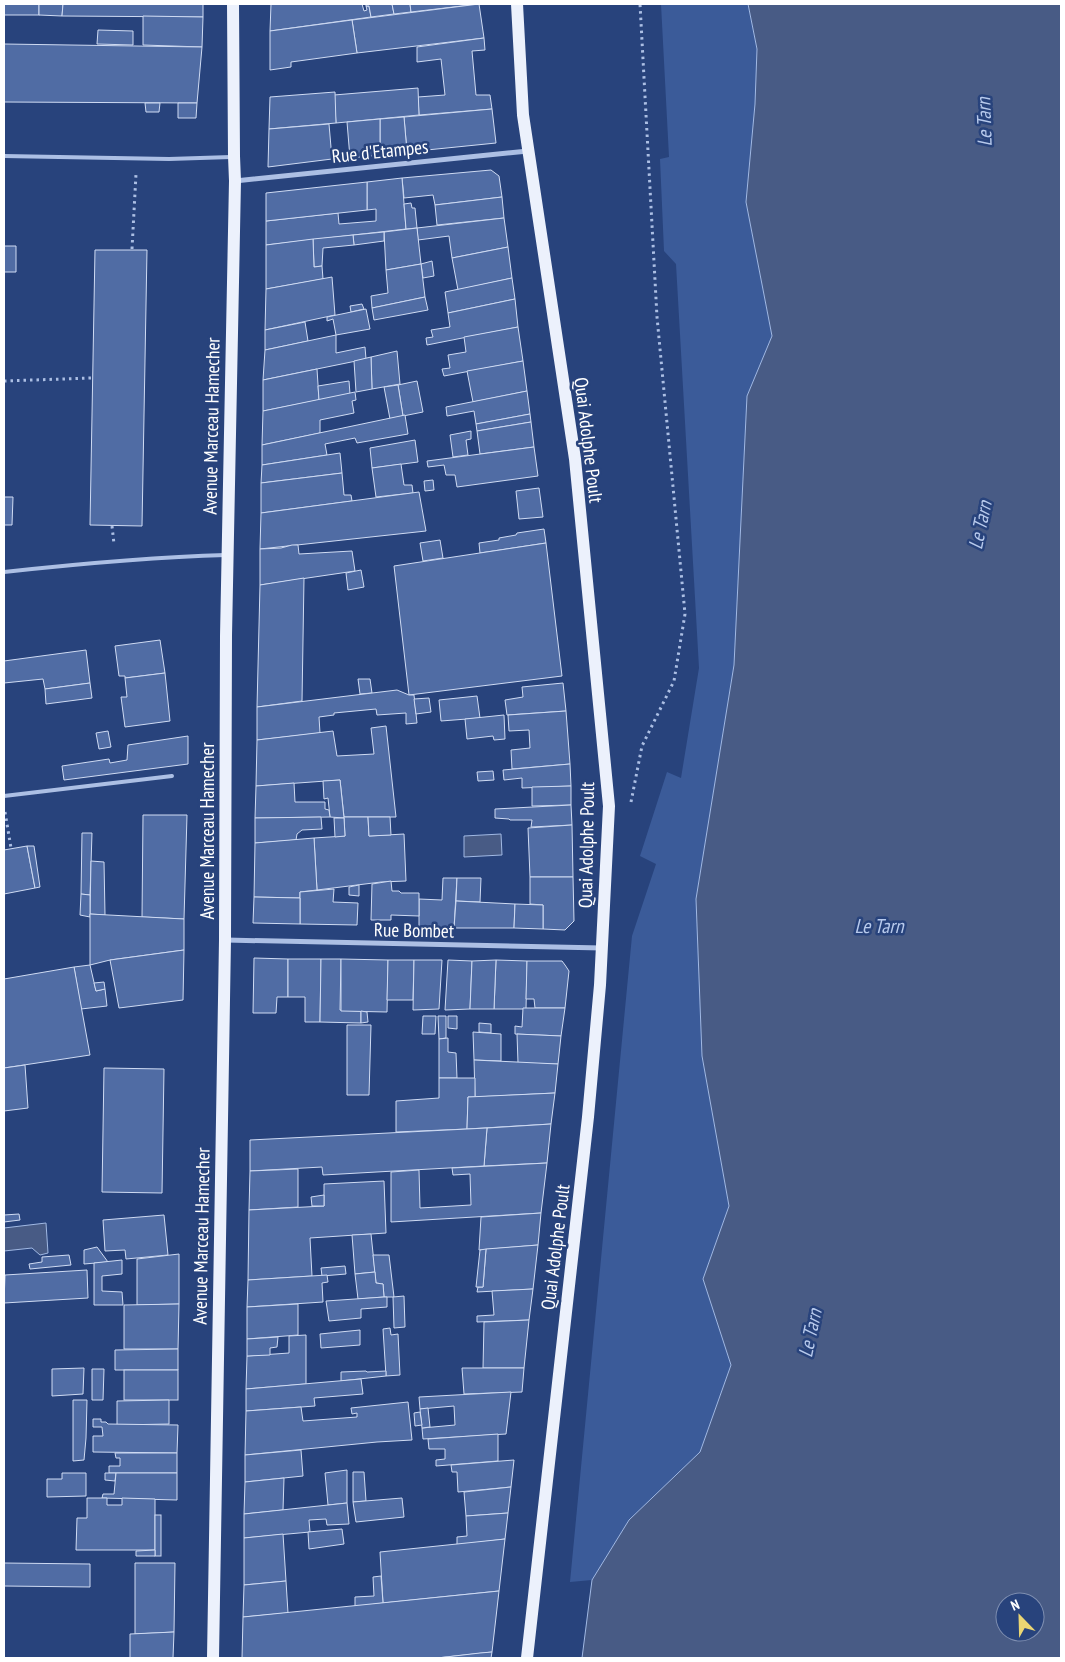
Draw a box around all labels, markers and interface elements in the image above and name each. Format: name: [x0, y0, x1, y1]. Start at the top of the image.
water label: Le Tarn: [970, 96, 998, 147]
street label: Rue d'Etampes: [331, 134, 429, 168]
street label: Avenue Marceau Hamecher: [197, 336, 225, 515]
street label: Quai Adolphe Poult: [569, 376, 609, 505]
water label: Le Tarn: [962, 497, 998, 552]
street label: Avenue Marceau Hamecher: [195, 742, 219, 920]
street label: Quai Adolphe Poult: [573, 781, 599, 908]
water label: Le Tarn: [855, 913, 905, 939]
street label: Rue Bombet: [374, 917, 455, 943]
street label: Avenue Marceau Hamecher: [187, 1146, 215, 1325]
street label: Quai Adolphe Poult: [535, 1182, 575, 1311]
water label: Le Tarn: [792, 1305, 828, 1360]
north arrow: [995, 1592, 1045, 1642]
text: N: [1008, 1595, 1022, 1615]

